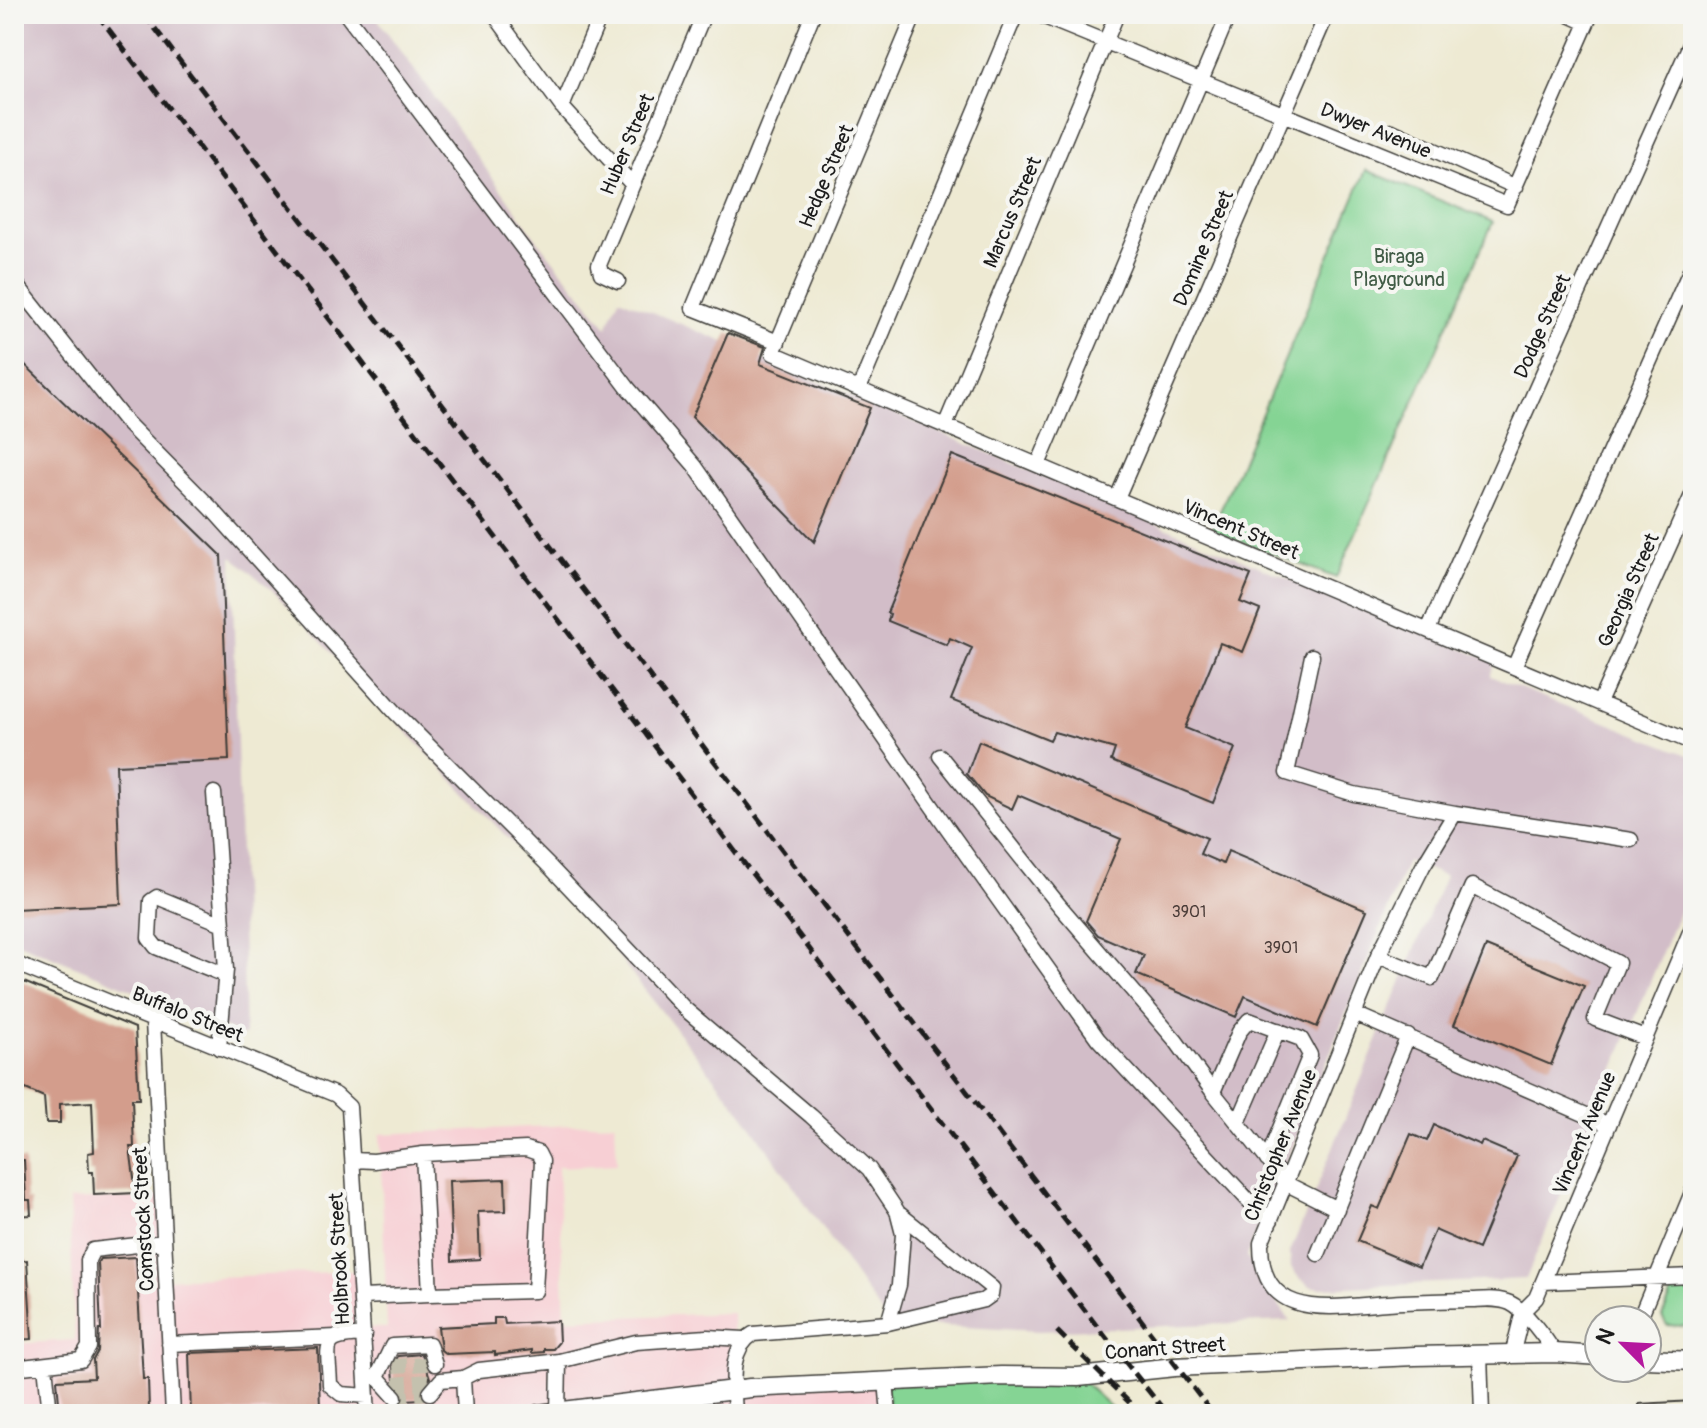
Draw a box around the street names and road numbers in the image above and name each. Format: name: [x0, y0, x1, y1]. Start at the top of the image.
street label: Huber Street: [595, 89, 660, 199]
street label: Dwyer Avenue: [1317, 97, 1435, 164]
street label: Hedge Street: [793, 120, 860, 232]
street label: Marcus Street: [978, 152, 1047, 272]
street label: Domine Street: [1168, 186, 1239, 310]
street label: Dodge Street: [1508, 269, 1577, 382]
street label: Vincent Street: [1179, 494, 1304, 566]
street label: Georgia Street: [1592, 528, 1665, 651]
street label: Buffalo Street: [128, 981, 248, 1048]
street label: Christopher Avenue: [1239, 1065, 1322, 1225]
street label: Vincent Avenue: [1547, 1068, 1622, 1199]
street label: Comstock Street: [127, 1145, 160, 1292]
street label: Holbrook Street: [323, 1191, 355, 1326]
street label: Conant Street: [1104, 1332, 1227, 1365]

